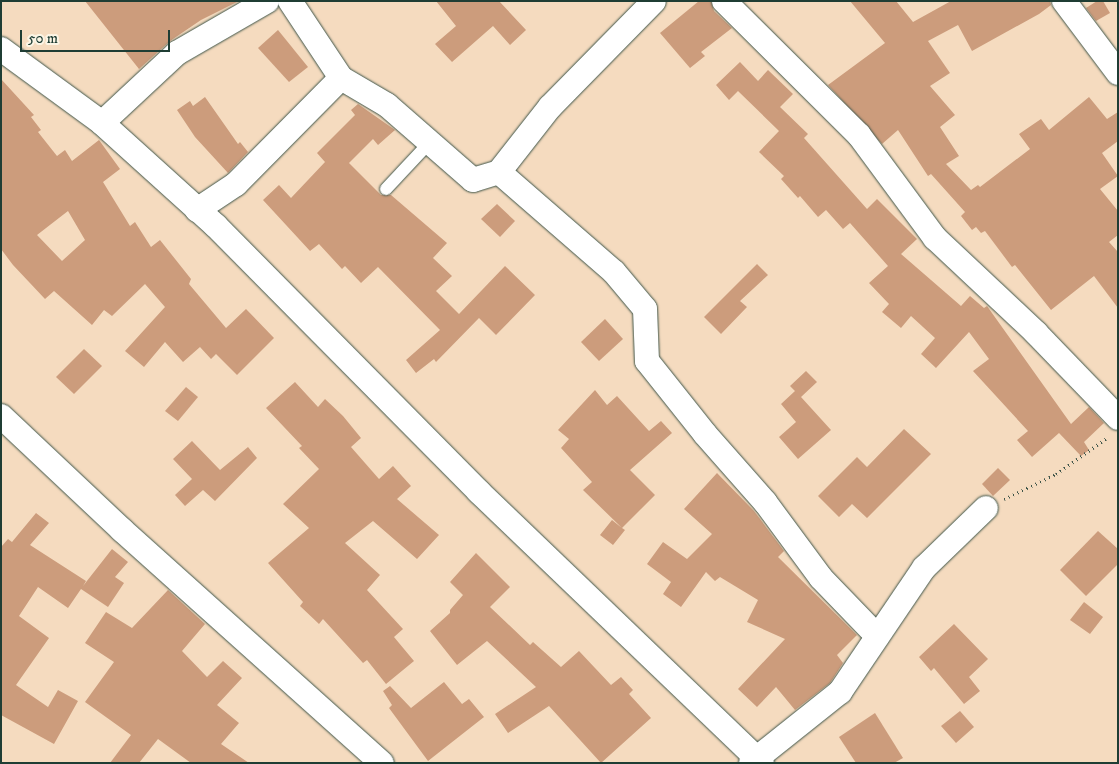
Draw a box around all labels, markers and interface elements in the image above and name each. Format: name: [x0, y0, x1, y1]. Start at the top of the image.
scale bar: [22, 20, 172, 52]
text: 50 m: [28, 29, 58, 48]

